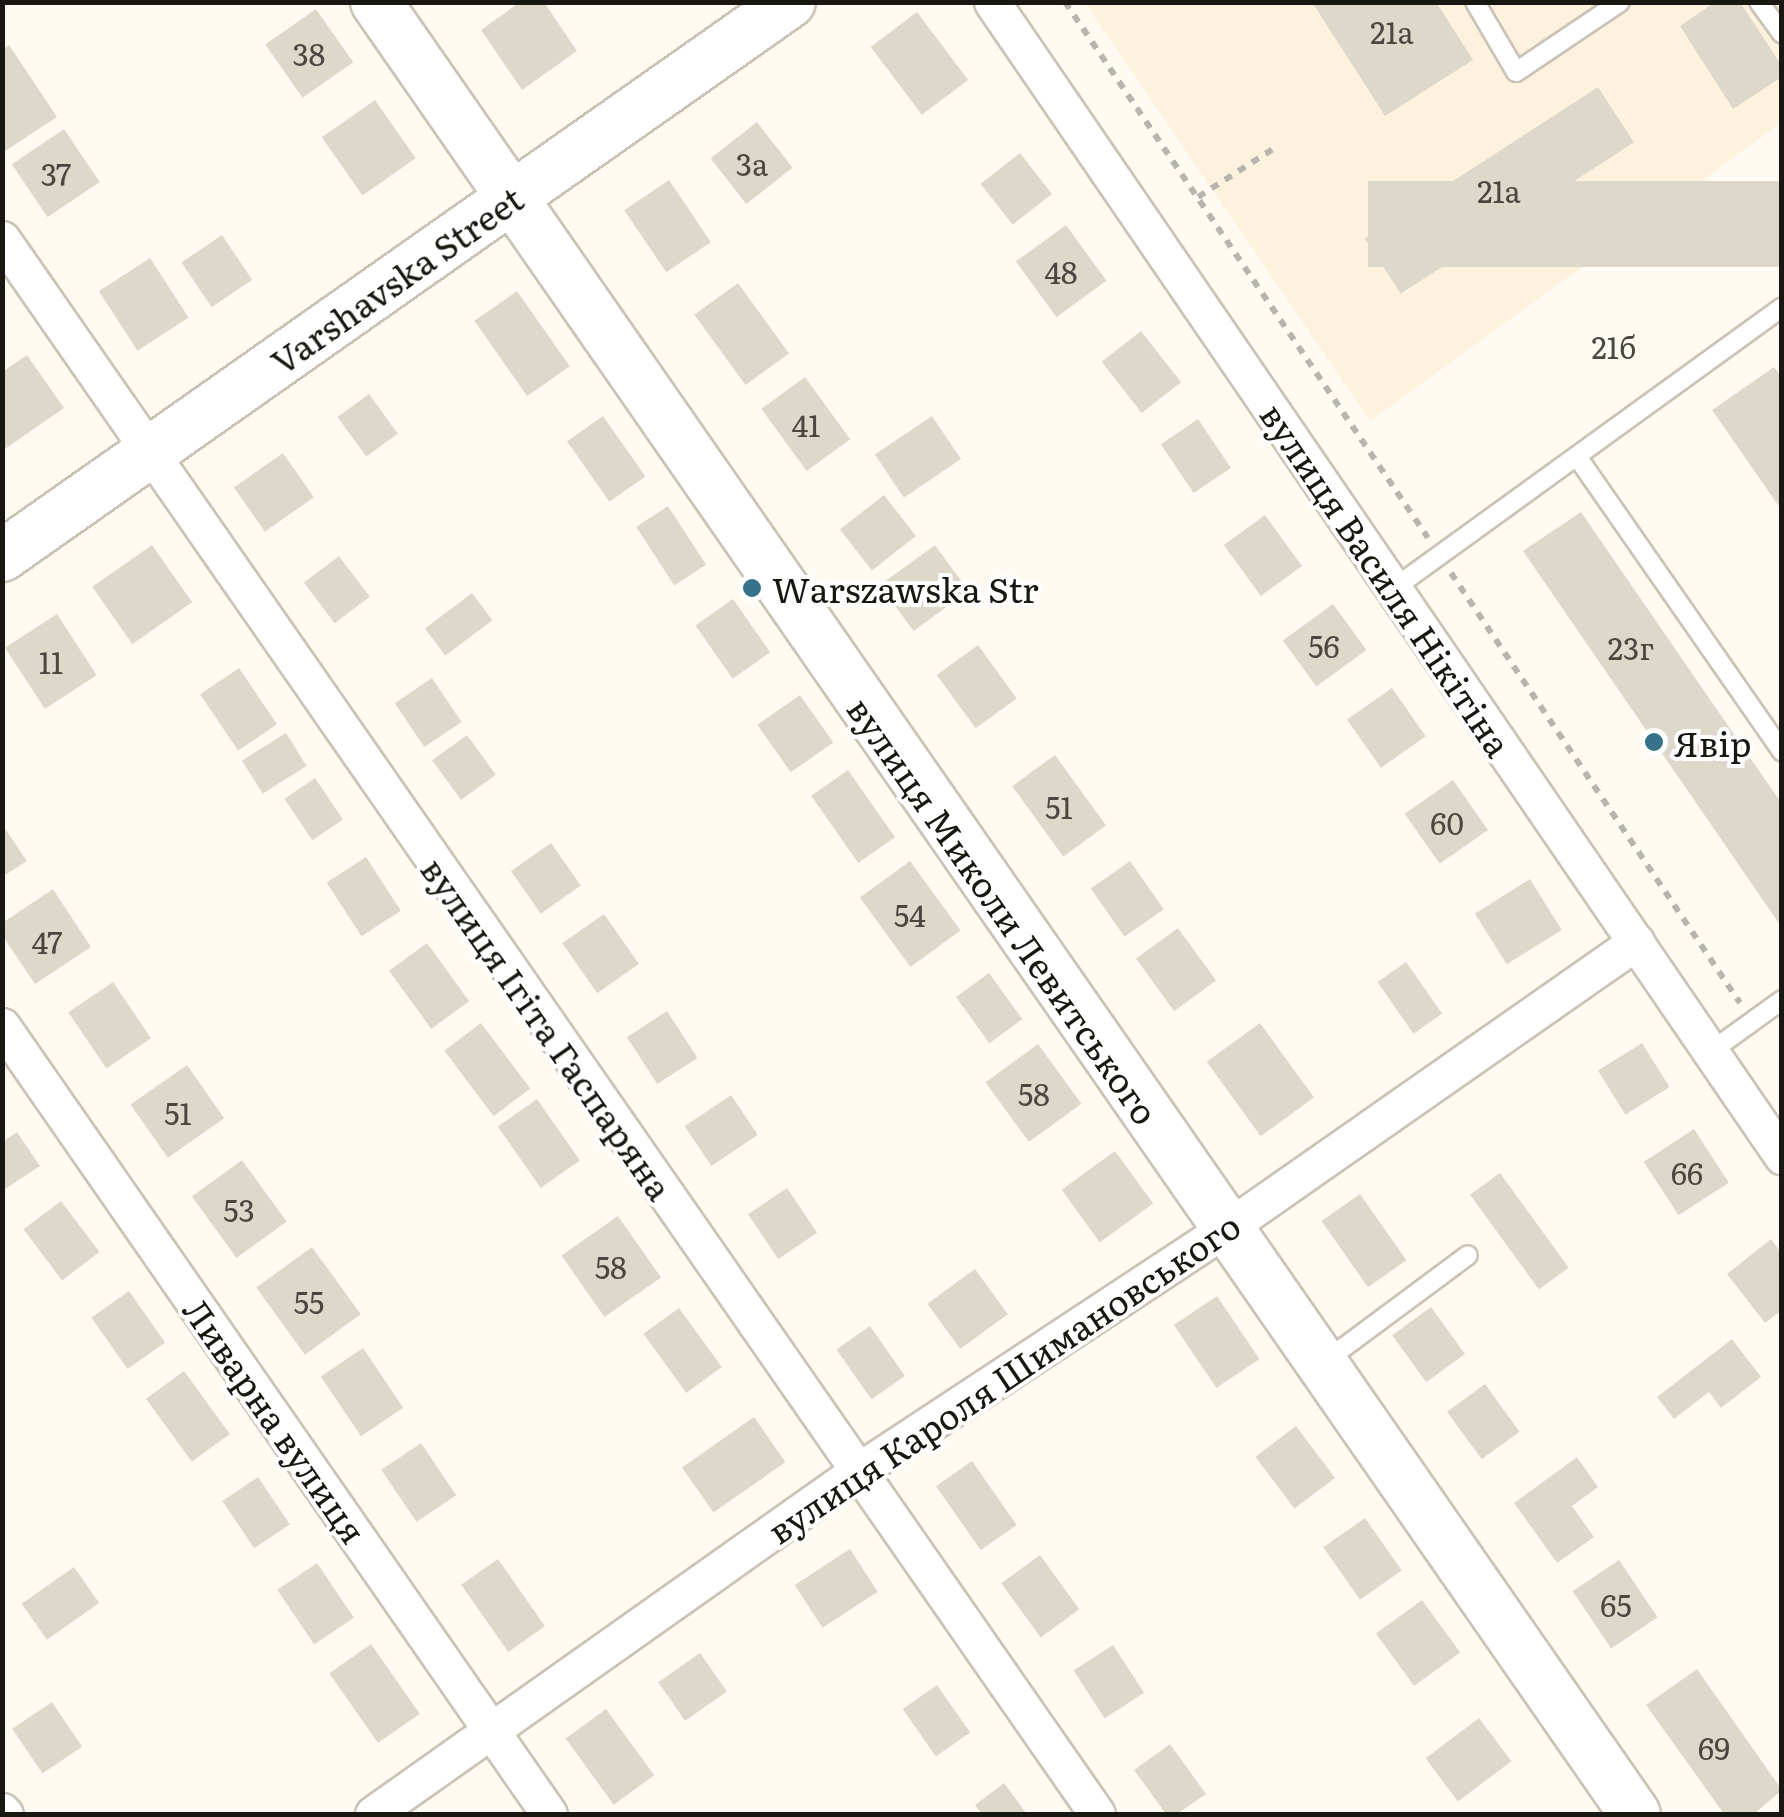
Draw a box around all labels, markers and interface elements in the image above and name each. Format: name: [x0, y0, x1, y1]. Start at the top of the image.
house number: 21а: [1370, 13, 1414, 49]
house number: 38: [293, 35, 325, 71]
house number: 3а: [736, 145, 768, 181]
house number: 37: [41, 155, 71, 191]
house number: 21а: [1477, 172, 1521, 208]
street label: Varshavska Street: [262, 176, 530, 382]
house number: 48: [1044, 253, 1078, 289]
house number: 21б: [1592, 328, 1636, 364]
street label: вулиця Василя Нікітіна: [1253, 394, 1521, 764]
house number: 41: [792, 406, 820, 442]
place label: Warszawska Str: [772, 567, 1038, 609]
marker: Warszawska Str: [741, 577, 763, 599]
house number: 56: [1308, 627, 1340, 663]
house number: 23г: [1608, 629, 1654, 665]
house number: 11: [39, 643, 63, 679]
street label: вулиця Миколи Левитського: [840, 688, 1168, 1132]
place label: Явір: [1674, 721, 1752, 763]
marker: Явір: [1643, 731, 1665, 753]
house number: 51: [1045, 788, 1073, 824]
house number: 60: [1430, 804, 1464, 840]
street label: вулиця Ігіта Гаспаряна: [414, 849, 682, 1207]
house number: 54: [894, 896, 926, 932]
house number: 47: [32, 923, 62, 959]
house number: 58: [1018, 1075, 1050, 1111]
house number: 51: [164, 1094, 192, 1130]
house number: 66: [1671, 1154, 1703, 1190]
house number: 53: [223, 1191, 255, 1227]
street label: вулиця Кароля Шимановського: [759, 1203, 1247, 1551]
house number: 58: [595, 1248, 627, 1284]
house number: 55: [294, 1283, 324, 1319]
street label: Ливарна вулиця: [176, 1290, 376, 1550]
house number: 65: [1600, 1586, 1632, 1622]
house number: 69: [1698, 1729, 1730, 1765]

